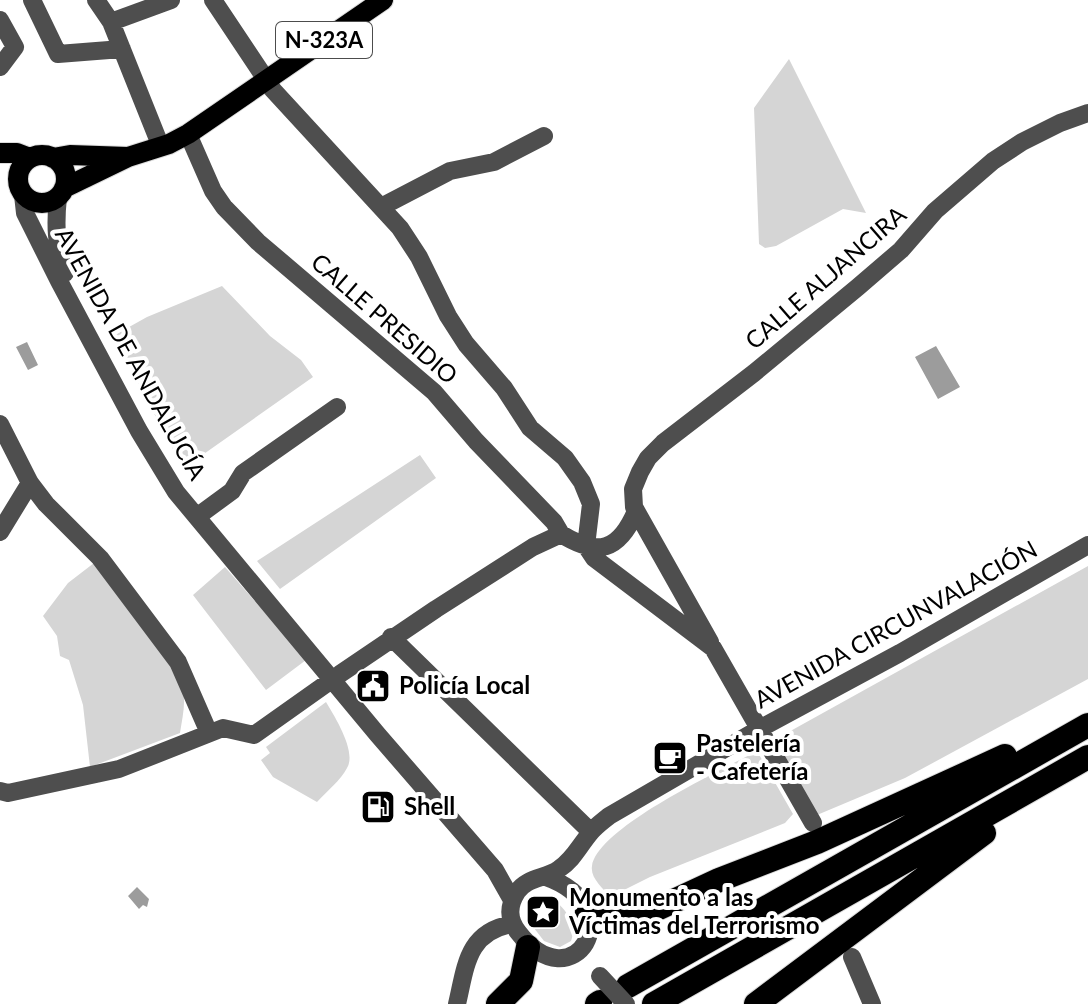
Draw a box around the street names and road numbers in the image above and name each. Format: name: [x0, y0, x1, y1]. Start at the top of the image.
road number: N-323A: [276, 22, 372, 58]
street label: CALLE ALJANCIRA: [739, 199, 912, 354]
street label: AVENIDA DE ANDALUCÍA: [50, 222, 213, 485]
street label: CALLE PRESIDIO: [306, 247, 464, 389]
street label: AVENIDA CIRCUNVALACIÓN: [749, 534, 1042, 714]

